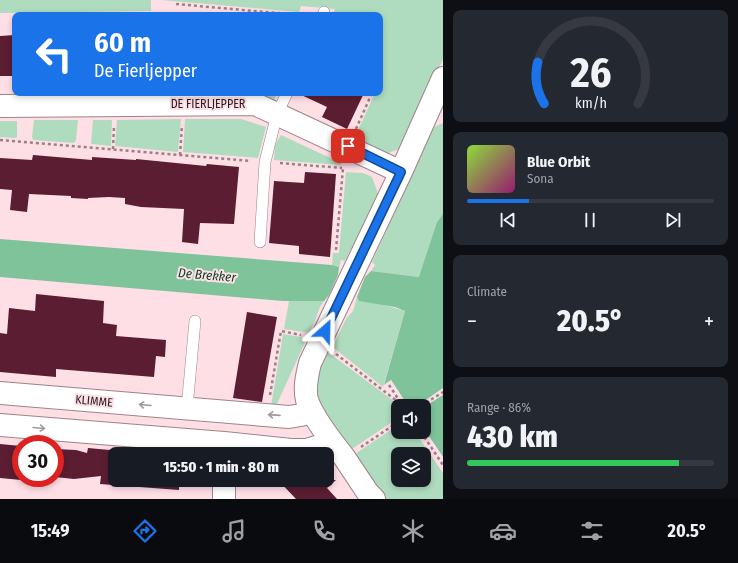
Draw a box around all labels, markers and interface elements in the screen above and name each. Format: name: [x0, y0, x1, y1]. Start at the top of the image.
text: 60 m: [94, 26, 151, 59]
icon: left: [28, 28, 80, 80]
text: 26: [569, 48, 611, 98]
text: De Fierljepper: [94, 60, 197, 82]
text: km/h: [575, 95, 606, 112]
street label: DE FIERLJEPPER: [171, 97, 246, 111]
pin: [331, 129, 365, 163]
icon: arrive: [337, 135, 359, 157]
text: Blue Orbit: [527, 153, 590, 171]
text: Sona: [527, 171, 554, 186]
icon: previous: [497, 209, 519, 231]
icon: pause: [579, 209, 601, 231]
icon: next: [662, 209, 684, 231]
water label: De Brekker: [178, 265, 237, 285]
text: Climate: [467, 284, 507, 299]
text: 20.5°: [557, 303, 624, 339]
text: −: [467, 308, 477, 335]
text: +: [704, 308, 714, 335]
position arrow: [304, 310, 346, 352]
street label: KLIMME: [75, 392, 114, 410]
map controls: [391, 399, 431, 487]
button: sound: [391, 399, 431, 439]
text: Range · 86%: [467, 400, 531, 415]
one-way arrow: [139, 401, 152, 408]
one-way arrow: [268, 412, 281, 419]
text: 430 km: [467, 419, 558, 455]
one-way arrow: [32, 424, 45, 432]
speed limit sign: 30: [12, 435, 64, 487]
button: layers: [391, 447, 431, 487]
text: 15:50 · 1 min · 80 m: [163, 458, 279, 476]
icon: directions: [131, 517, 159, 545]
icon: music: [220, 517, 248, 545]
icon: phone: [310, 517, 338, 545]
icon: climate: [399, 517, 427, 545]
icon: car: [489, 517, 517, 545]
icon: filters: [578, 517, 606, 545]
text: 15:49: [31, 520, 69, 542]
text: 20.5°: [668, 520, 707, 542]

